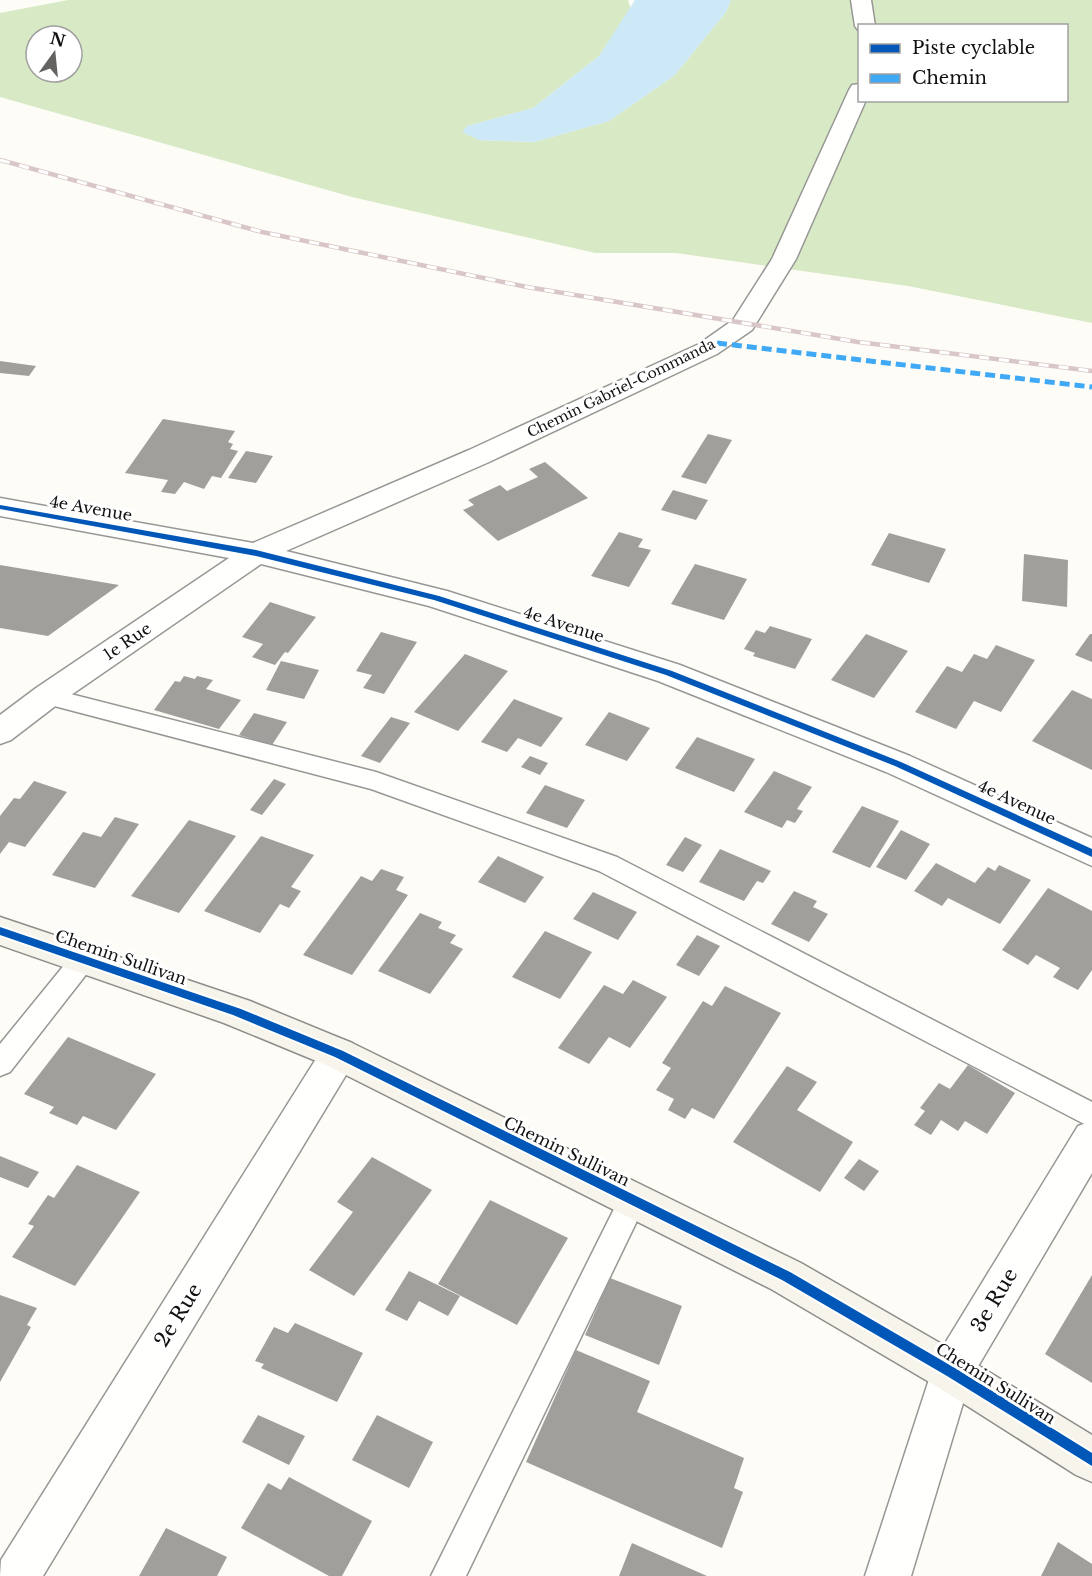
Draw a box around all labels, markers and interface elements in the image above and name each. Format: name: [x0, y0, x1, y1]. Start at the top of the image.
north arrow: [24, 24, 84, 84]
legend: [858, 24, 1068, 102]
text: N: [48, 28, 68, 51]
text: Piste cyclable: [912, 37, 1035, 59]
text: Chemin: [912, 67, 987, 89]
street label: Chemin Gabriel-Commanda: [524, 334, 718, 441]
street label: 4e Avenue: [48, 491, 134, 525]
street label: 4e Avenue: [521, 602, 607, 646]
street label: 1e Rue: [99, 618, 155, 664]
street label: 4e Avenue: [975, 775, 1059, 829]
street label: Chemin Sullivan: [53, 925, 189, 989]
street label: Chemin Sullivan: [501, 1112, 633, 1190]
street label: 3e Rue: [966, 1264, 1022, 1336]
street label: 2e Rue: [149, 1279, 207, 1351]
street label: Chemin Sullivan: [932, 1338, 1060, 1428]

